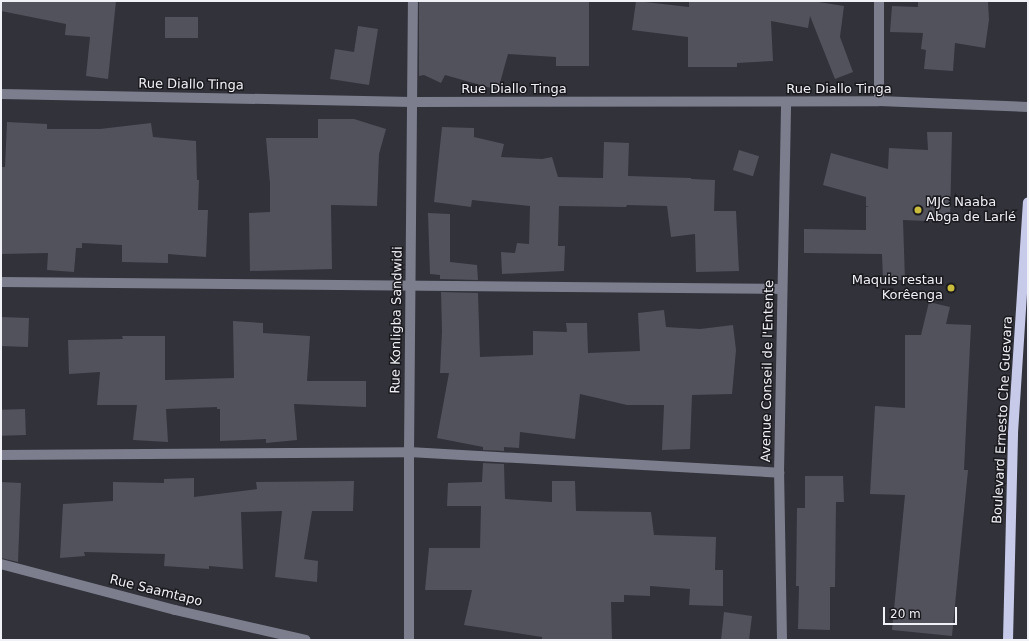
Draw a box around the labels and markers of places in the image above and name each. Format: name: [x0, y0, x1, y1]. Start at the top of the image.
place label: MJC Naaba Abga de Larlé: [926, 195, 1016, 226]
marker: MJC Naaba Abga de Larlé: [913, 205, 923, 215]
place label: Maquis restau Korêenga: [852, 273, 943, 304]
marker: Maquis restau Korêenga: [946, 283, 956, 293]

